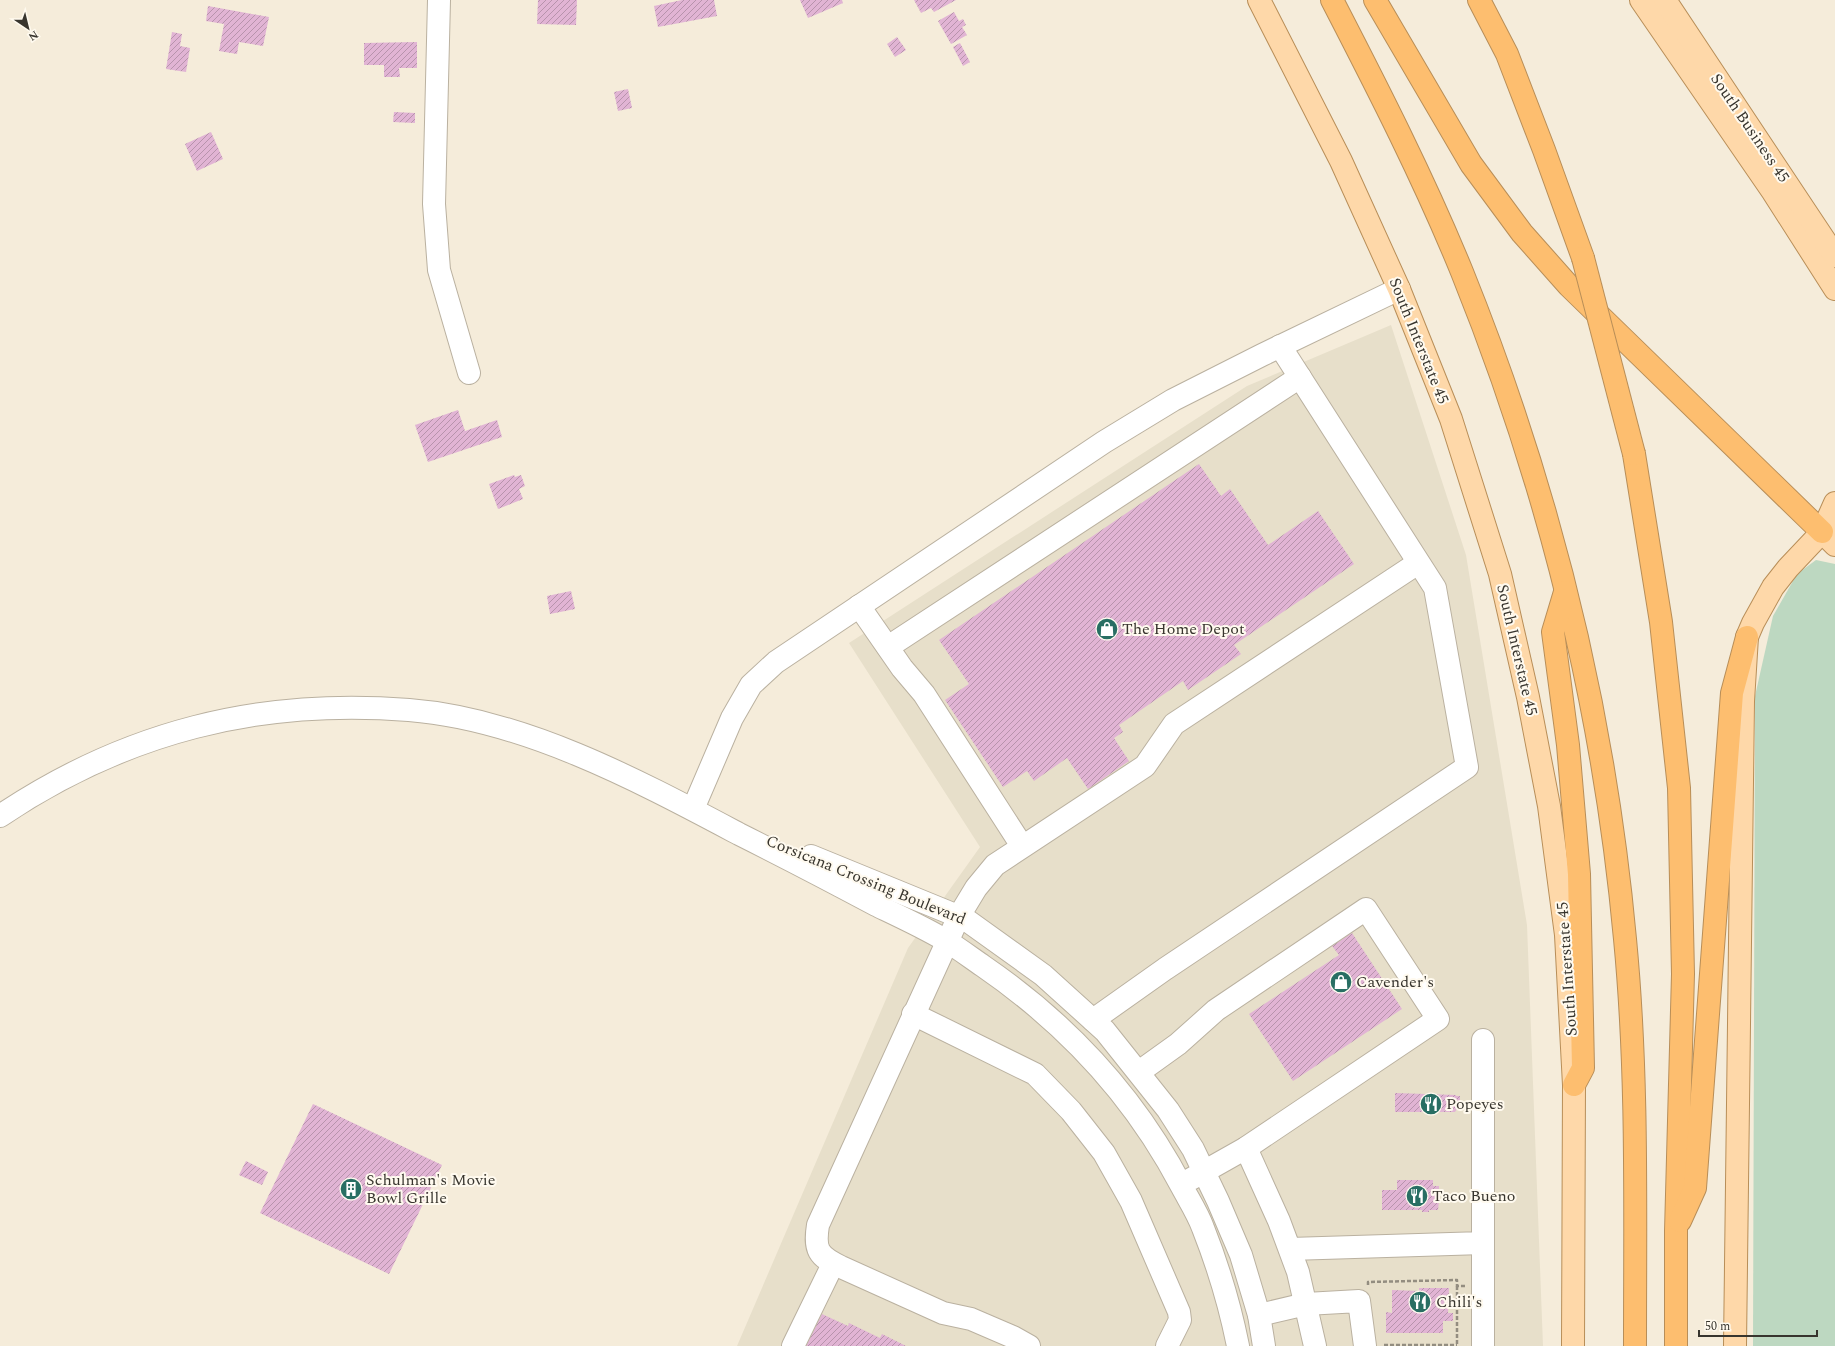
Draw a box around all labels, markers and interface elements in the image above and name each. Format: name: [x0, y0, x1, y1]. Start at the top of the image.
north arrow: [8, 8, 48, 48]
text: N: [25, 26, 42, 45]
street label: South Business 45: [1704, 68, 1796, 188]
street label: South Interstate 45: [1383, 274, 1455, 408]
street label: South Interstate 45: [1490, 582, 1544, 718]
shop icon: The Home Depot: [1094, 616, 1120, 642]
place label: The Home Depot: [1122, 617, 1245, 641]
street label: Corsicana Crossing Boulevard: [762, 829, 970, 931]
street label: South Interstate 45: [1550, 901, 1584, 1037]
shop icon: Cavender's: [1328, 969, 1354, 995]
place label: Cavender's: [1356, 970, 1434, 994]
restaurant icon: Popeyes: [1418, 1091, 1444, 1117]
place label: Popeyes: [1446, 1092, 1504, 1116]
place label: Schulman's Movie Bowl Grille: [366, 1168, 496, 1210]
building icon: Schulman's Movie Bowl Grille: [338, 1176, 364, 1202]
restaurant icon: Taco Bueno: [1404, 1183, 1430, 1209]
place label: Taco Bueno: [1432, 1184, 1515, 1208]
restaurant icon: Chili's: [1407, 1289, 1433, 1315]
place label: Chili's: [1436, 1290, 1482, 1314]
scale bar: [1699, 1312, 1817, 1338]
text: 50 m: [1705, 1317, 1730, 1336]

